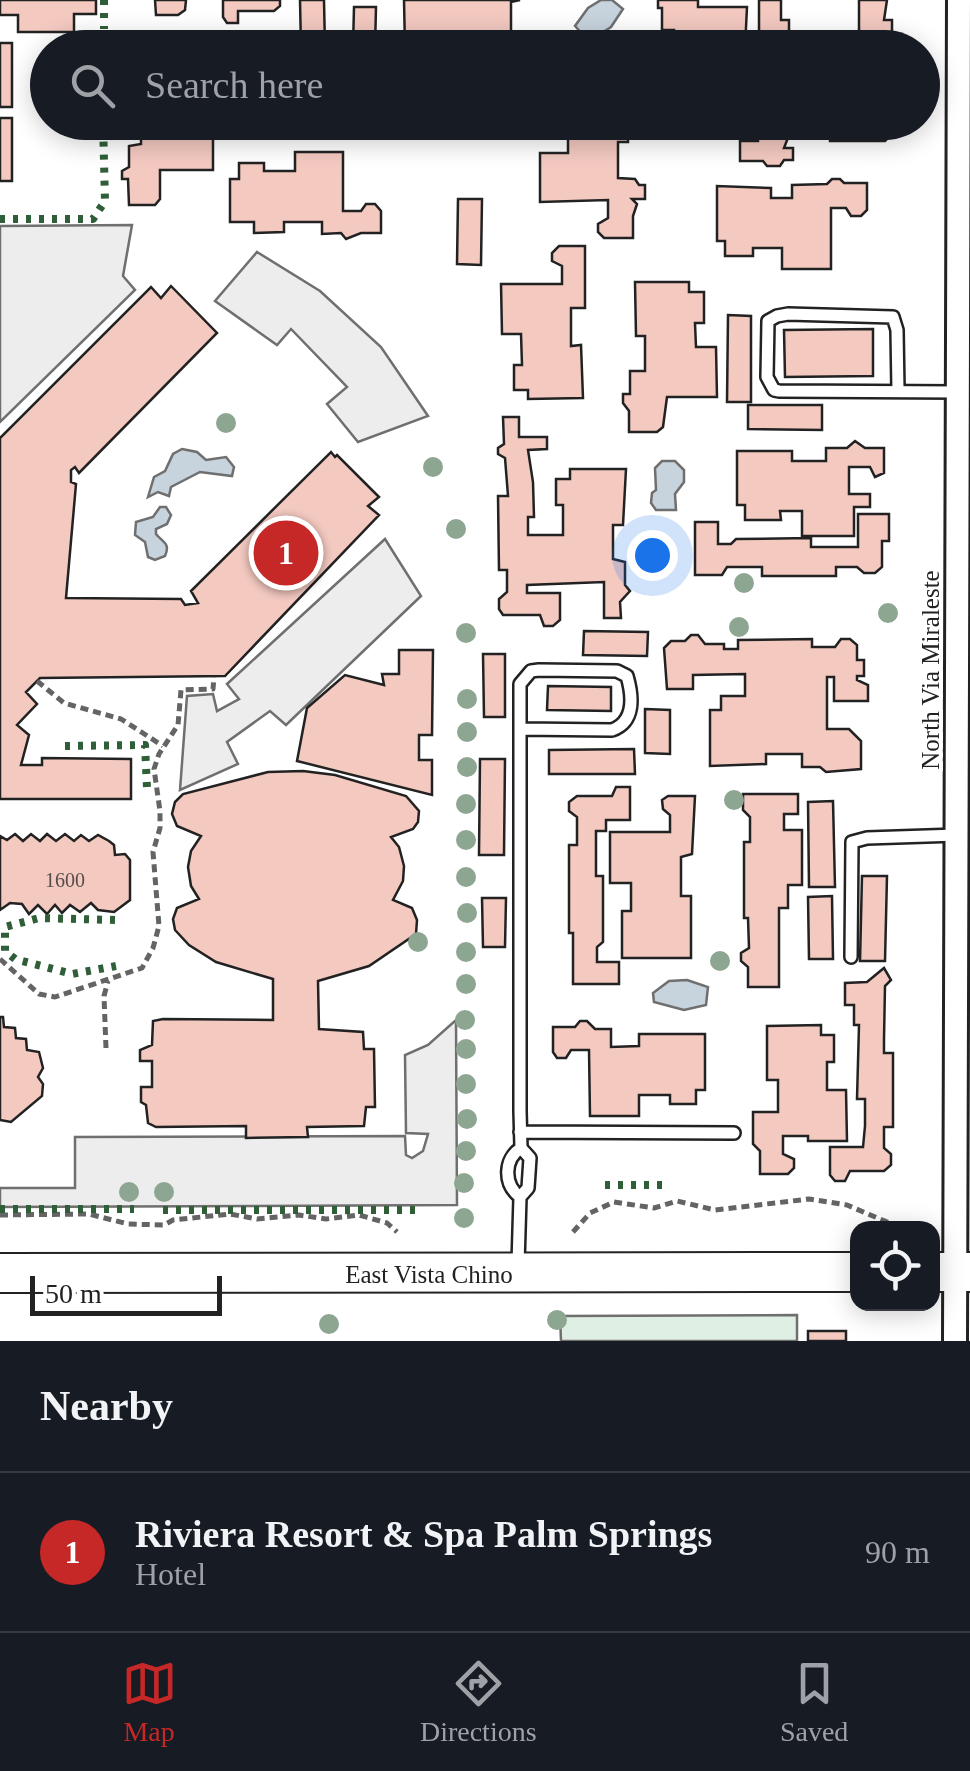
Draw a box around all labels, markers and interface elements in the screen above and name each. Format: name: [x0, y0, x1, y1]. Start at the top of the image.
search box: [30, 30, 940, 140]
icon: search: [65, 58, 120, 113]
text: Search here: [145, 64, 323, 106]
pin: 1: [254, 516, 318, 590]
your location: [627, 530, 678, 581]
street label: North Via Miraleste: [917, 570, 944, 770]
house number: 1600: [45, 869, 85, 891]
map controls: [850, 1221, 940, 1311]
button: locate: [850, 1221, 940, 1311]
street label: East Vista Chino: [345, 1261, 513, 1288]
scale bar: [30, 1271, 222, 1316]
text: 50 m: [45, 1278, 102, 1309]
text: Nearby: [40, 1383, 173, 1429]
text: Riviera Resort & Spa Palm Springs: [135, 1513, 712, 1555]
text: 1: [65, 1534, 81, 1570]
text: 90 m: [865, 1534, 930, 1570]
text: Hotel: [135, 1556, 206, 1592]
tab: Map: [122, 1656, 177, 1748]
tab: Directions: [420, 1656, 537, 1748]
tab: Saved: [780, 1656, 848, 1748]

